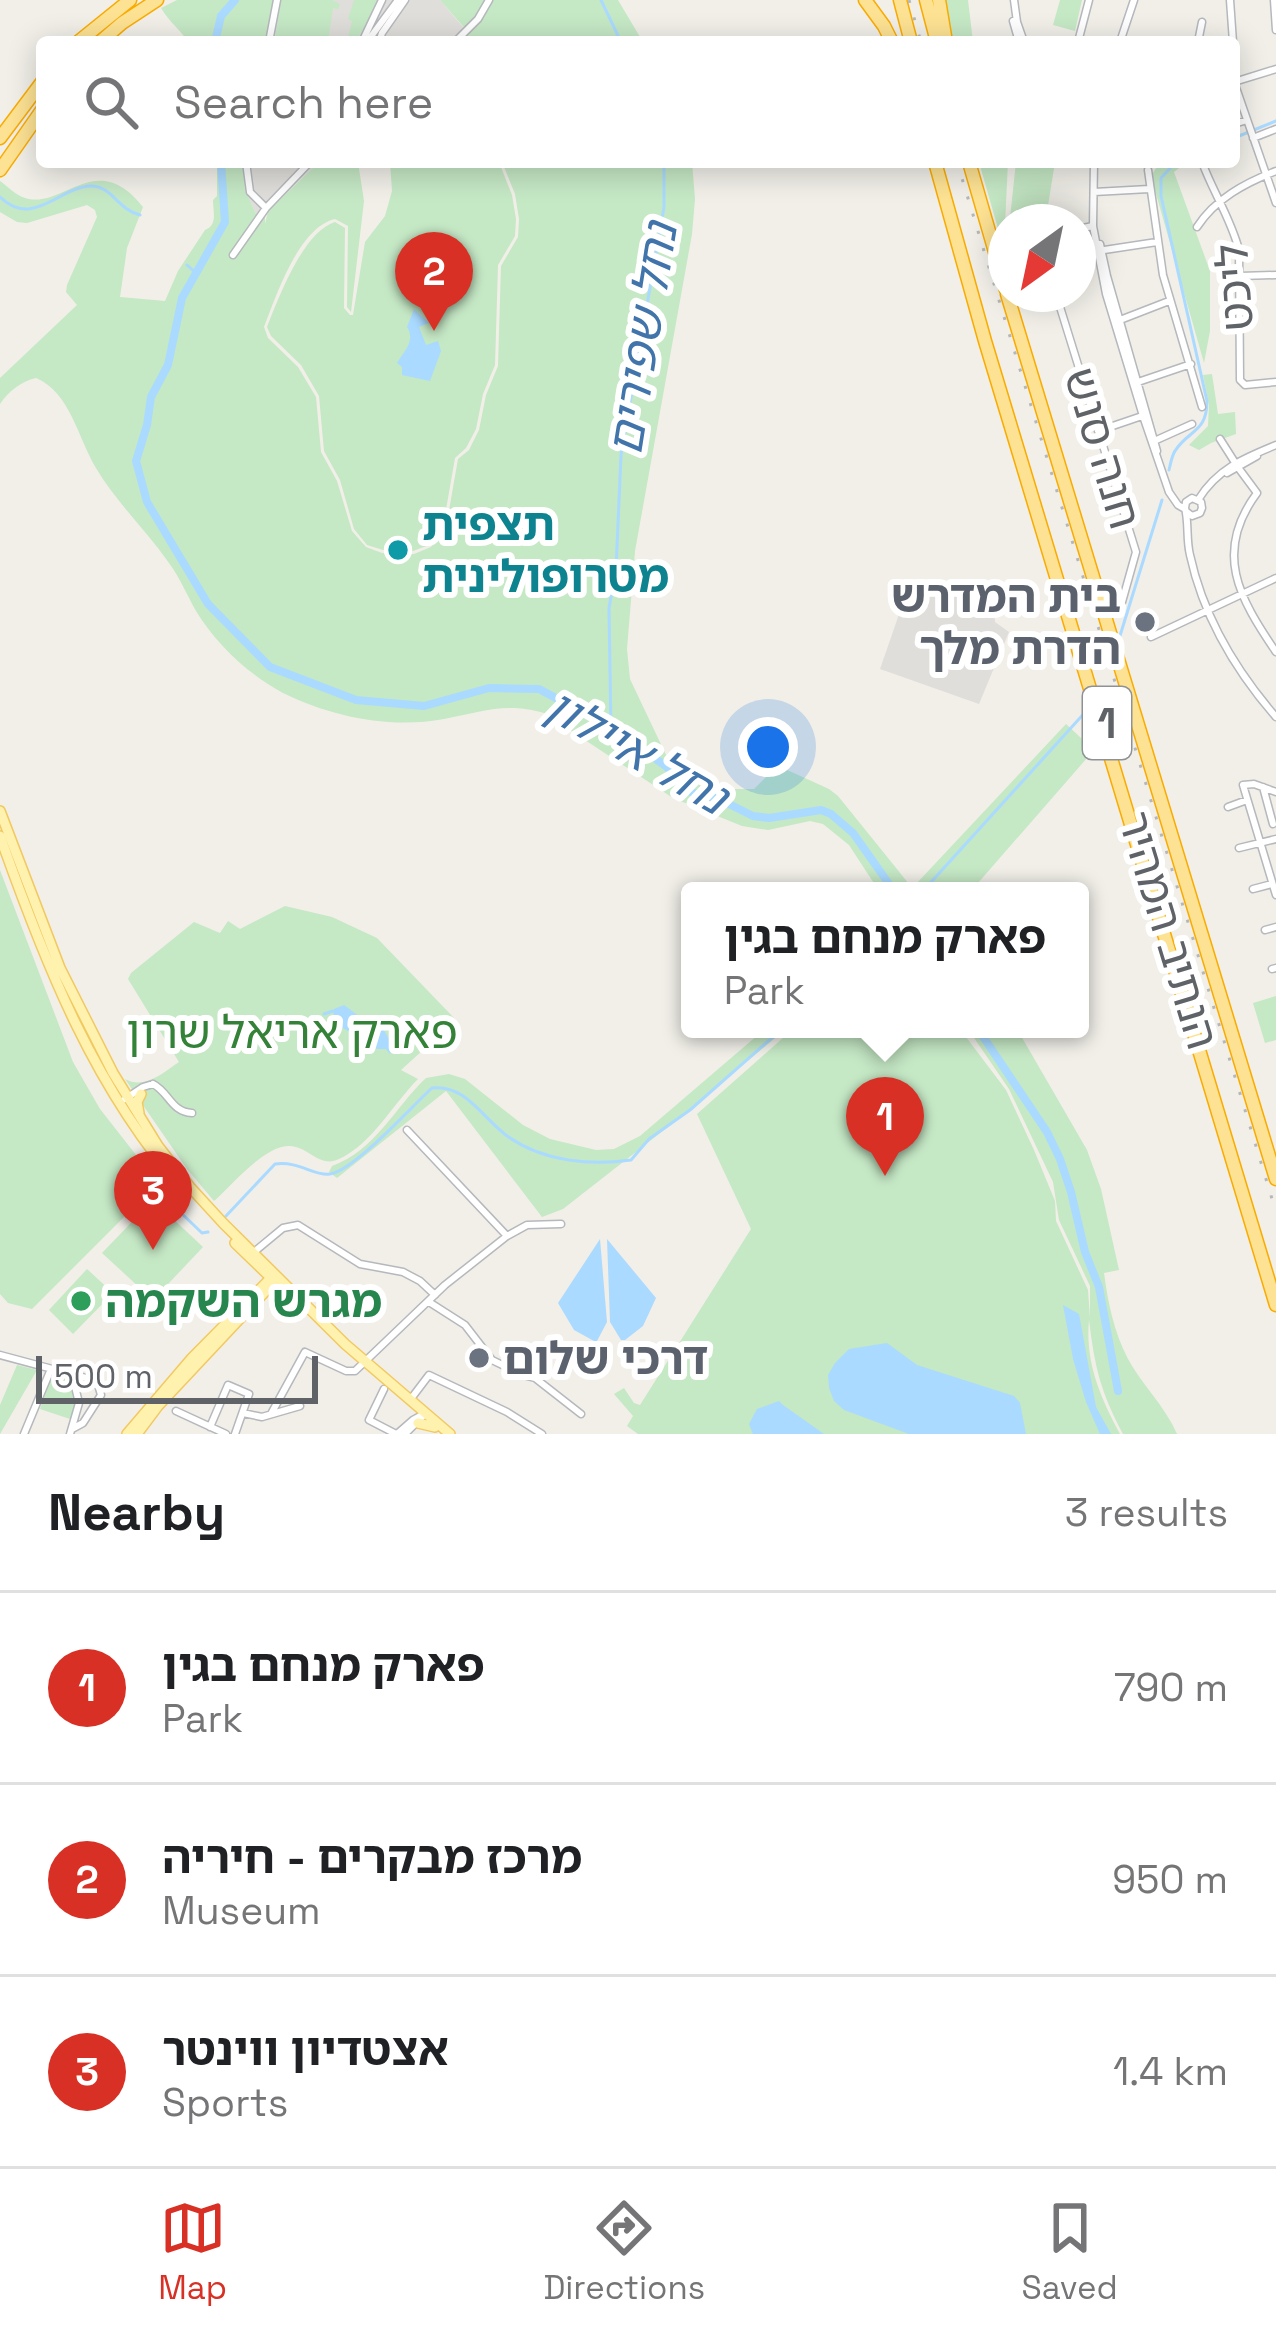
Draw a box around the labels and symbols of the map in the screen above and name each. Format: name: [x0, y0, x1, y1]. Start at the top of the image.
north arrow: [988, 204, 1096, 312]
water label: נחל שפירים: [594, 216, 691, 460]
pin: 2: [395, 232, 473, 331]
street label: ליכט: [1203, 241, 1266, 332]
street label: חנה סנש: [1051, 361, 1154, 536]
place label: תצפית מטרופולינית: [422, 496, 669, 605]
marker: תצפית מטרופולינית: [385, 537, 411, 563]
place label: בית המדרש הדרת מלך: [891, 568, 1121, 677]
marker: בית המדרש הדרת מלך: [1132, 609, 1158, 635]
water label: נחל איילון: [535, 675, 741, 829]
road number: 1: [1083, 687, 1131, 759]
your location: [738, 717, 798, 777]
street label: הנתיב המהיר: [1105, 805, 1232, 1056]
park label: פארק אריאל שרון: [126, 1004, 458, 1061]
pin: 1: [846, 1077, 924, 1176]
pin: 3: [114, 1151, 192, 1250]
place label: מגרש השקמה: [105, 1273, 382, 1330]
marker: מגרש השקמה: [68, 1288, 94, 1314]
place label: דרכי שלום: [503, 1330, 708, 1387]
marker: דרכי שלום: [466, 1345, 492, 1371]
scale bar: [36, 1350, 318, 1403]

